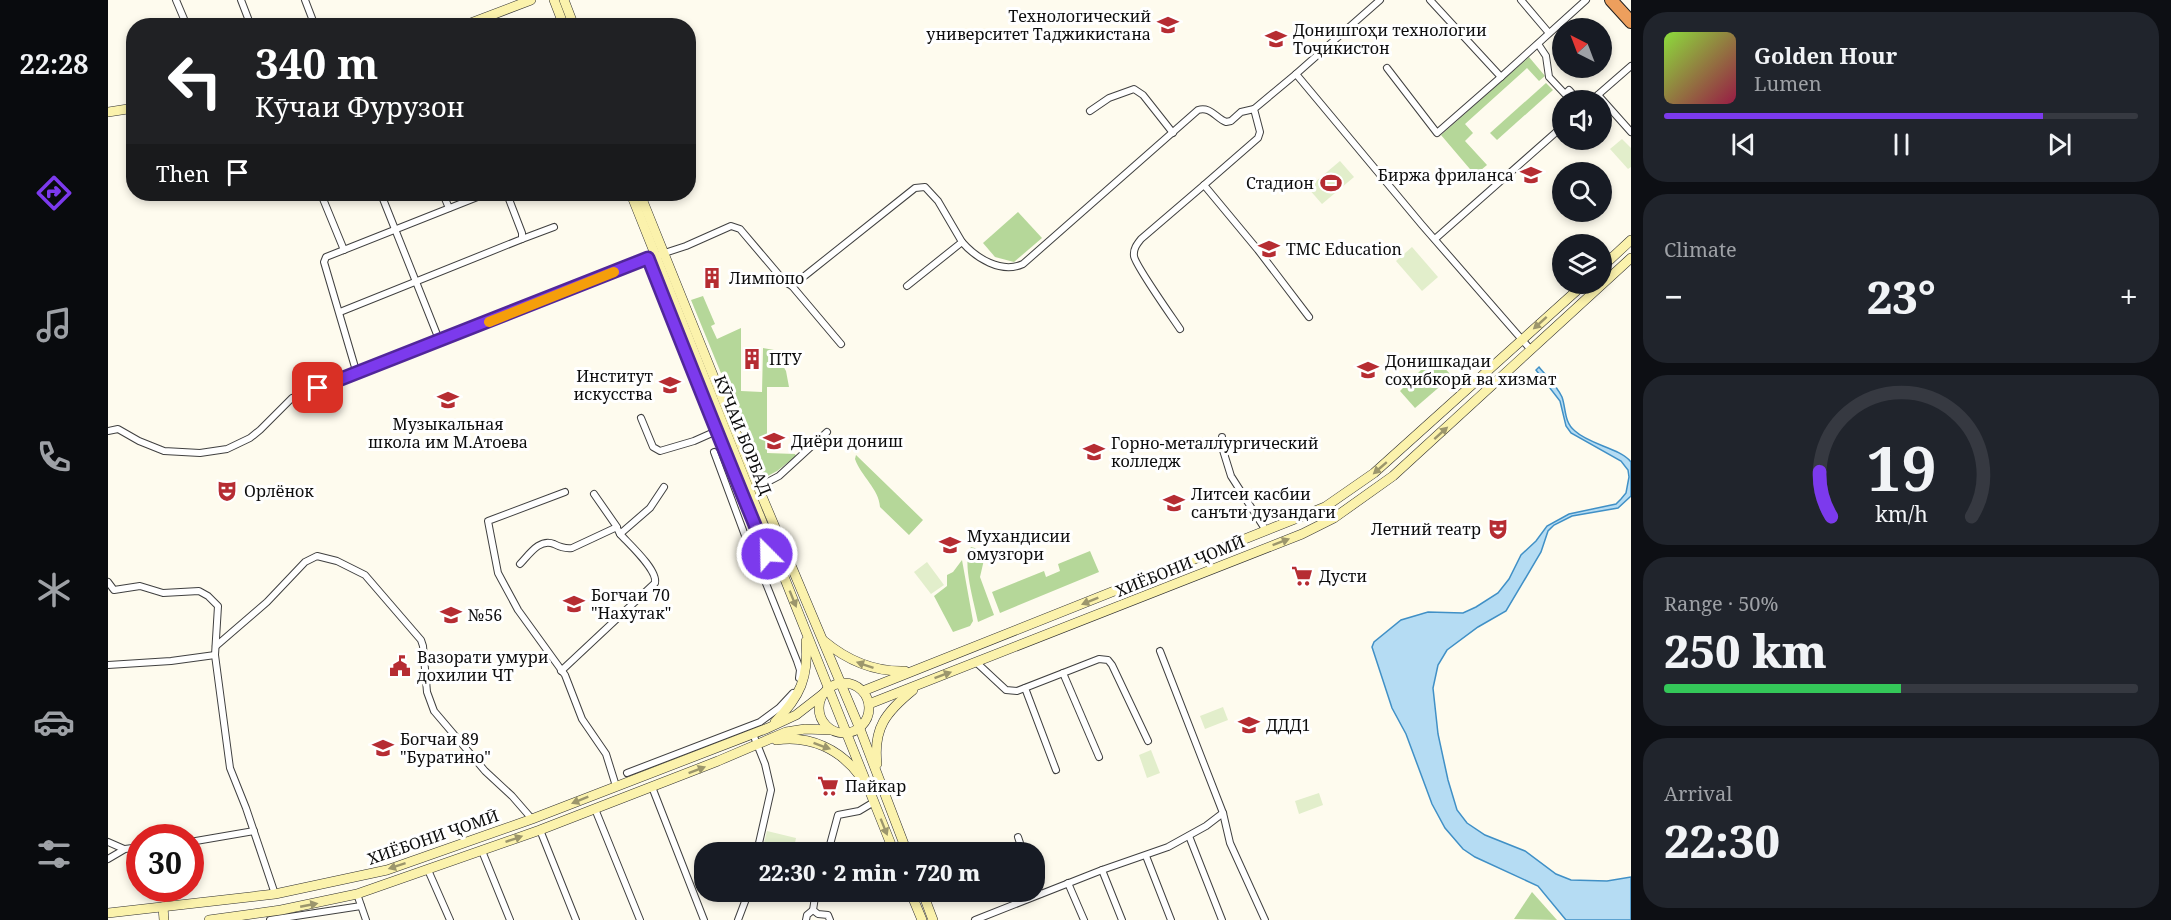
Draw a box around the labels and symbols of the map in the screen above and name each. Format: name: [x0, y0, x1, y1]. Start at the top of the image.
place label: Технологический университет Таджикистана: [926, 5, 1151, 45]
school or university icon: Технологический университет Таджикистана: [1156, 13, 1180, 37]
north arrow: [1552, 18, 1612, 78]
place label: Донишгоҳи технологии Тоҷикистон: [1293, 19, 1487, 59]
school or university icon: Донишгоҳи технологии Тоҷикистон: [1264, 27, 1288, 51]
school or university icon: Биржа фриланса: [1519, 163, 1543, 187]
place label: Биржа фриланса: [1378, 164, 1514, 186]
sports icon: Стадион: [1319, 171, 1343, 195]
place label: Стадион: [1246, 172, 1314, 194]
school or university icon: TMC Education: [1257, 237, 1281, 261]
place label: TMC Education: [1286, 238, 1402, 260]
building icon: Лимпопо: [700, 266, 724, 290]
place label: Лимпопо: [729, 267, 804, 289]
one-way arrow: [1533, 316, 1548, 330]
building icon: ПТУ: [740, 347, 764, 371]
place label: ПТУ: [769, 348, 803, 370]
place label: Донишкадаи соҳибкорӣ ва хизмат: [1385, 350, 1557, 390]
school or university icon: Донишкадаи соҳибкорӣ ва хизмат: [1356, 358, 1380, 382]
pin: [292, 362, 343, 413]
place label: Институт искусства: [574, 365, 654, 405]
street label: КӮЧАИ БОРБАД: [709, 372, 777, 498]
school or university icon: Институт искусства: [658, 373, 682, 397]
school or university icon: Музыкальная школа им М.Атоева: [436, 388, 460, 412]
place label: Музыкальная школа им М.Атоева: [368, 413, 528, 453]
one-way arrow: [1433, 427, 1448, 440]
school or university icon: Диёри дониш: [762, 429, 786, 453]
place label: Диёри дониш: [791, 430, 903, 452]
place label: Горно-металлургический колледж: [1111, 432, 1319, 472]
school or university icon: Горно-металлургический колледж: [1082, 440, 1106, 464]
one-way arrow: [1373, 461, 1388, 474]
theatre icon: Орлёнок: [215, 479, 239, 503]
place label: Орлёнок: [244, 480, 314, 502]
place label: Литсеи касбии санъти дузандаги: [1191, 483, 1336, 523]
school or university icon: Литсеи касбии санъти дузандаги: [1162, 491, 1186, 515]
theatre icon: Летний театр: [1486, 517, 1510, 541]
place label: Летний театр: [1371, 518, 1481, 540]
position arrow: [735, 522, 799, 586]
place label: Мухандисии омузгори: [967, 525, 1071, 565]
street label: ХИЁБОНИ ҶОМӢ: [1112, 530, 1248, 602]
school or university icon: Мухандисии омузгори: [938, 533, 962, 557]
one-way arrow: [1273, 537, 1291, 547]
supermarket icon: Дусти: [1290, 564, 1314, 588]
place label: Дусти: [1319, 565, 1367, 587]
place label: Богчаи 70 "Нахутак": [591, 584, 671, 624]
one-way arrow: [788, 590, 798, 608]
school or university icon: Богчаи 70 "Нахутак": [562, 592, 586, 616]
one-way arrow: [1081, 597, 1099, 606]
school or university icon: №56: [439, 603, 463, 627]
place label: №56: [468, 604, 502, 626]
place label: Вазорати умури дохилии ЧТ: [417, 646, 549, 686]
public building icon: Вазорати умури дохилии ЧТ: [388, 654, 412, 678]
one-way arrow: [856, 660, 874, 670]
one-way arrow: [935, 670, 953, 680]
school or university icon: ДДД1: [1237, 713, 1261, 737]
place label: ДДД1: [1266, 714, 1311, 736]
place label: Богчаи 89 "Буратино": [400, 728, 491, 768]
school or university icon: Богчаи 89 "Буратино": [371, 736, 395, 760]
one-way arrow: [813, 741, 831, 751]
one-way arrow: [688, 765, 706, 775]
supermarket icon: Пайкар: [816, 774, 840, 798]
place label: Пайкар: [845, 775, 906, 797]
one-way arrow: [571, 795, 589, 805]
street label: ХИЁБОНИ ҶОМӢ: [364, 804, 502, 870]
one-way arrow: [880, 818, 889, 836]
speed limit sign: 30: [126, 824, 204, 902]
one-way arrow: [505, 834, 523, 844]
one-way arrow: [388, 862, 406, 871]
one-way arrow: [299, 899, 318, 909]

